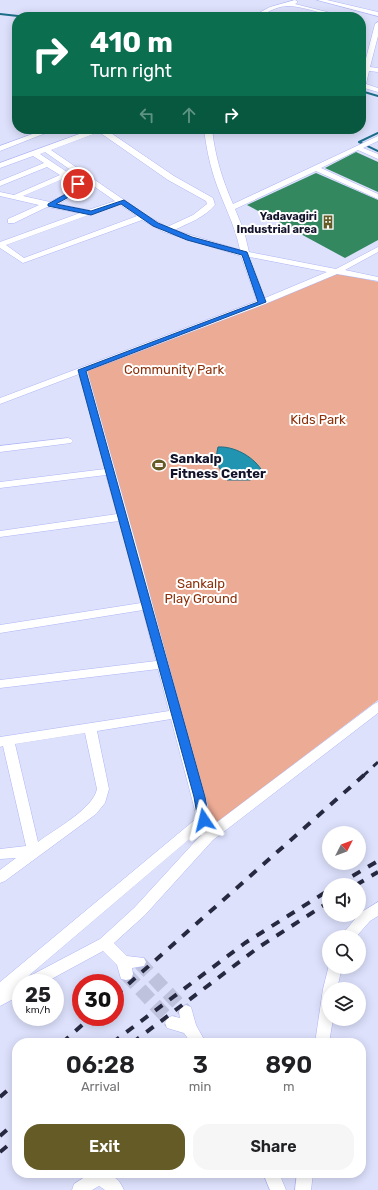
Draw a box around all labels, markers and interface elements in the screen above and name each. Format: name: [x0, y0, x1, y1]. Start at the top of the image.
text: 410 m: [90, 26, 173, 59]
icon: right: [24, 28, 76, 80]
text: Turn right: [90, 60, 172, 82]
icon: left: [136, 104, 158, 126]
icon: ahead: [178, 104, 200, 126]
icon: right: [220, 104, 242, 126]
pin: [61, 167, 95, 201]
icon: arrive: [67, 173, 89, 195]
place label: Yadavagiri Industrial area: [237, 210, 317, 236]
building icon: Yadavagiri Industrial area: [320, 214, 336, 230]
park label: Community Park: [124, 362, 224, 377]
park label: Kids Park: [290, 412, 346, 427]
place label: Sankalp Fitness Center: [170, 451, 266, 481]
sports icon: Sankalp Fitness Center: [151, 457, 167, 473]
park label: Sankalp Play Ground: [164, 576, 238, 606]
position arrow: [183, 799, 225, 841]
north arrow: [322, 826, 366, 870]
map controls: [322, 826, 366, 1026]
button: sound: [322, 878, 366, 922]
button: search: [322, 930, 366, 974]
speed limit sign: 30: [72, 974, 124, 1026]
button: layers: [322, 982, 366, 1026]
text: 25: [25, 983, 51, 1007]
text: km/h: [26, 1004, 50, 1016]
text: 06:28: [66, 1051, 135, 1079]
text: 3: [192, 1051, 208, 1079]
text: 890: [265, 1051, 312, 1079]
text: Arrival: [81, 1079, 120, 1094]
text: min: [189, 1079, 211, 1094]
text: m: [283, 1079, 294, 1094]
button: Exit: [24, 1124, 185, 1170]
button: Share: [193, 1124, 354, 1170]

